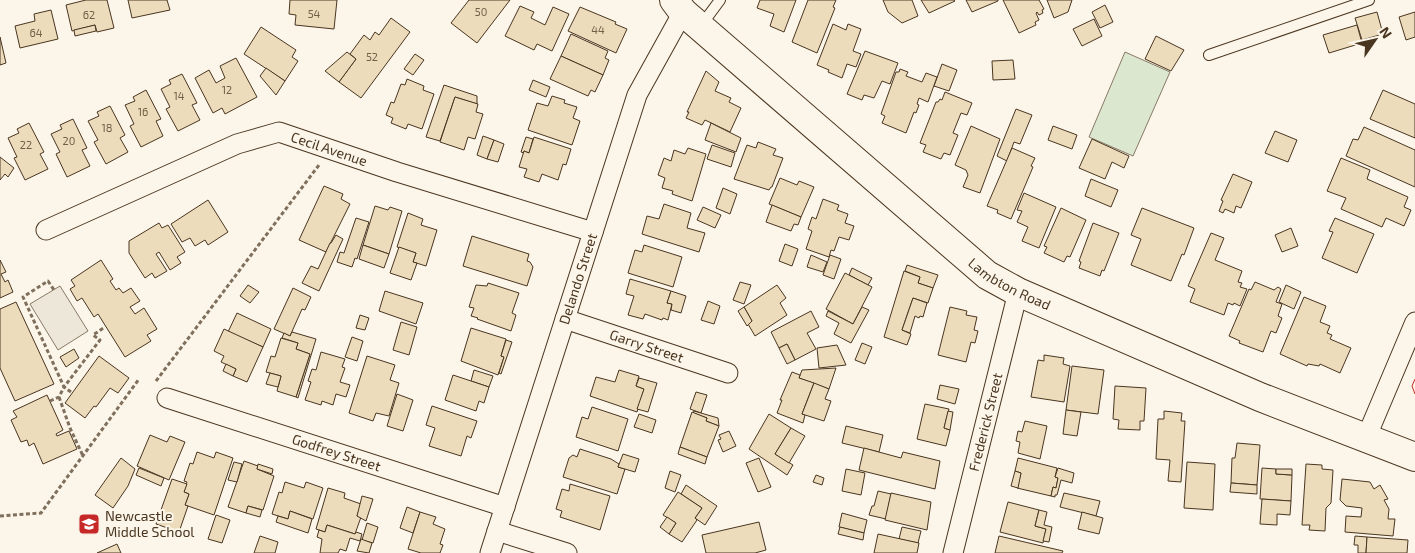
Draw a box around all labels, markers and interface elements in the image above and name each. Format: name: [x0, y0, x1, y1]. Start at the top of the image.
house number: 50: [475, 5, 487, 18]
house number: 54: [308, 7, 321, 20]
house number: 62: [83, 8, 95, 21]
north arrow: [1350, 15, 1400, 65]
house number: 44: [591, 23, 605, 36]
text: N: [1376, 24, 1396, 41]
house number: 64: [29, 26, 43, 39]
house number: 52: [366, 50, 378, 63]
house number: 12: [222, 83, 232, 96]
house number: 14: [173, 89, 185, 102]
house number: 16: [138, 105, 148, 118]
house number: 18: [101, 121, 113, 134]
street label: Cecil Avenue: [289, 128, 370, 169]
house number: 20: [63, 134, 75, 147]
house number: 22: [20, 138, 32, 151]
street label: Delando Street: [555, 231, 600, 326]
street label: Lambton Road: [965, 254, 1053, 313]
street label: Garry Street: [608, 325, 686, 366]
street label: Frederick Street: [965, 371, 1006, 473]
street label: Godfrey Street: [290, 430, 383, 474]
place label: Newcastle Middle School: [105, 507, 195, 540]
school or university icon: Newcastle Middle School: [77, 512, 101, 536]

